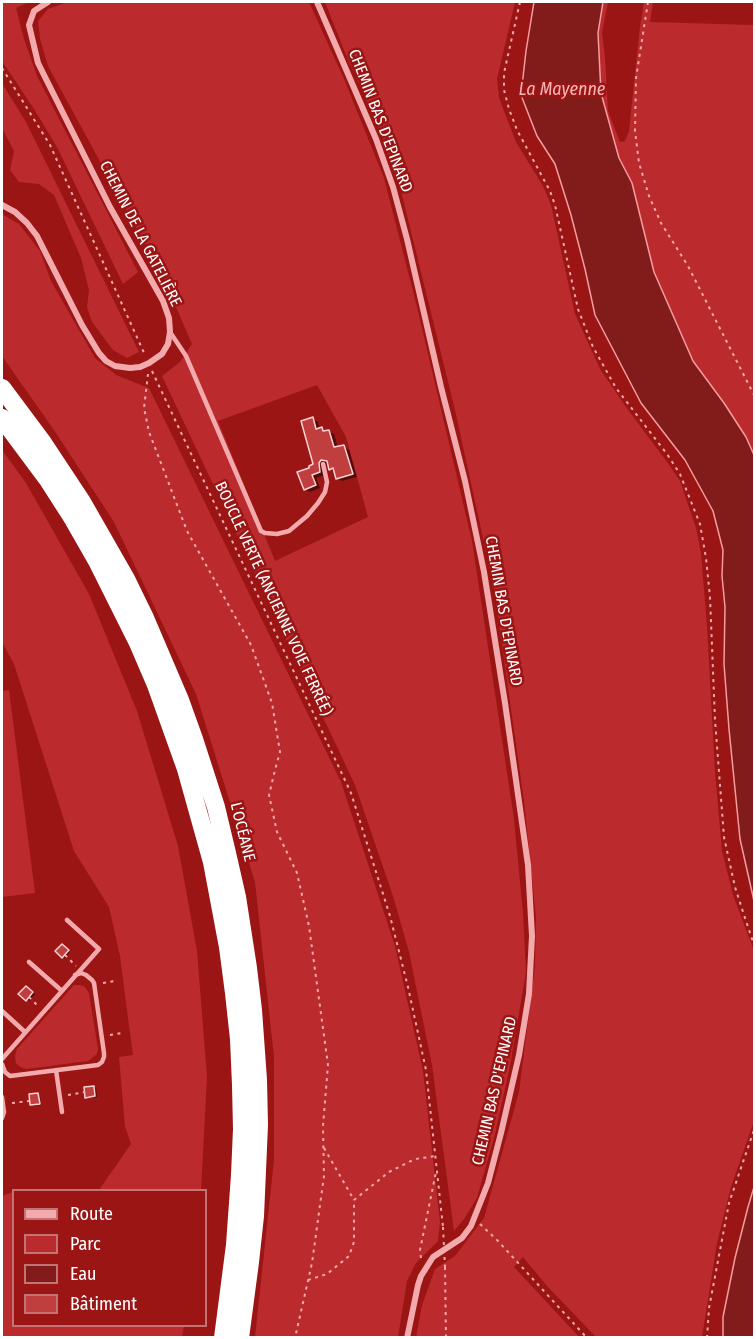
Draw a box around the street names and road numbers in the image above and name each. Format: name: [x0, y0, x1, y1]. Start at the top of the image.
street label: CHEMIN BAS D'EPINARD: [344, 47, 416, 195]
street label: CHEMIN DE LA GATELIÈRE: [95, 158, 185, 310]
street label: BOUCLE VERTE (ANCIENNE VOIE FERRÉE): [210, 479, 336, 719]
street label: CHEMIN BAS D'EPINARD: [480, 535, 526, 687]
street label: L’OCÉANE: [225, 800, 259, 864]
street label: CHEMIN BAS D'EPINARD: [469, 1015, 521, 1167]

